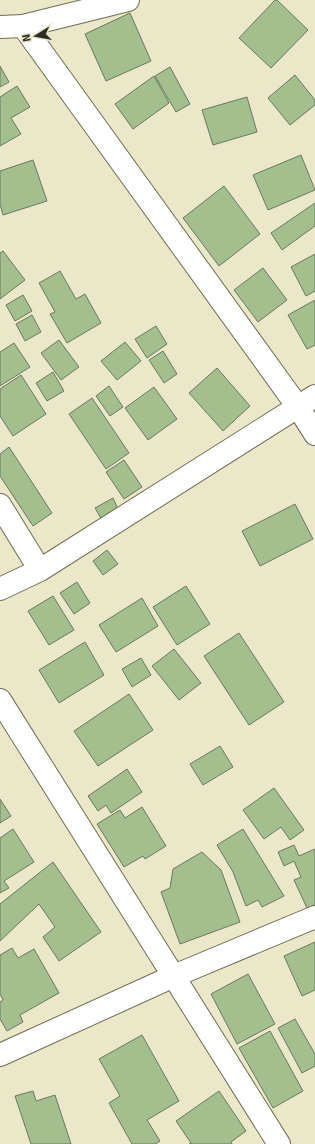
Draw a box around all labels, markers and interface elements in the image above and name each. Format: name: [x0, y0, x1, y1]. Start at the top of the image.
north arrow: [16, 16, 56, 56]
text: N: [20, 33, 34, 43]

